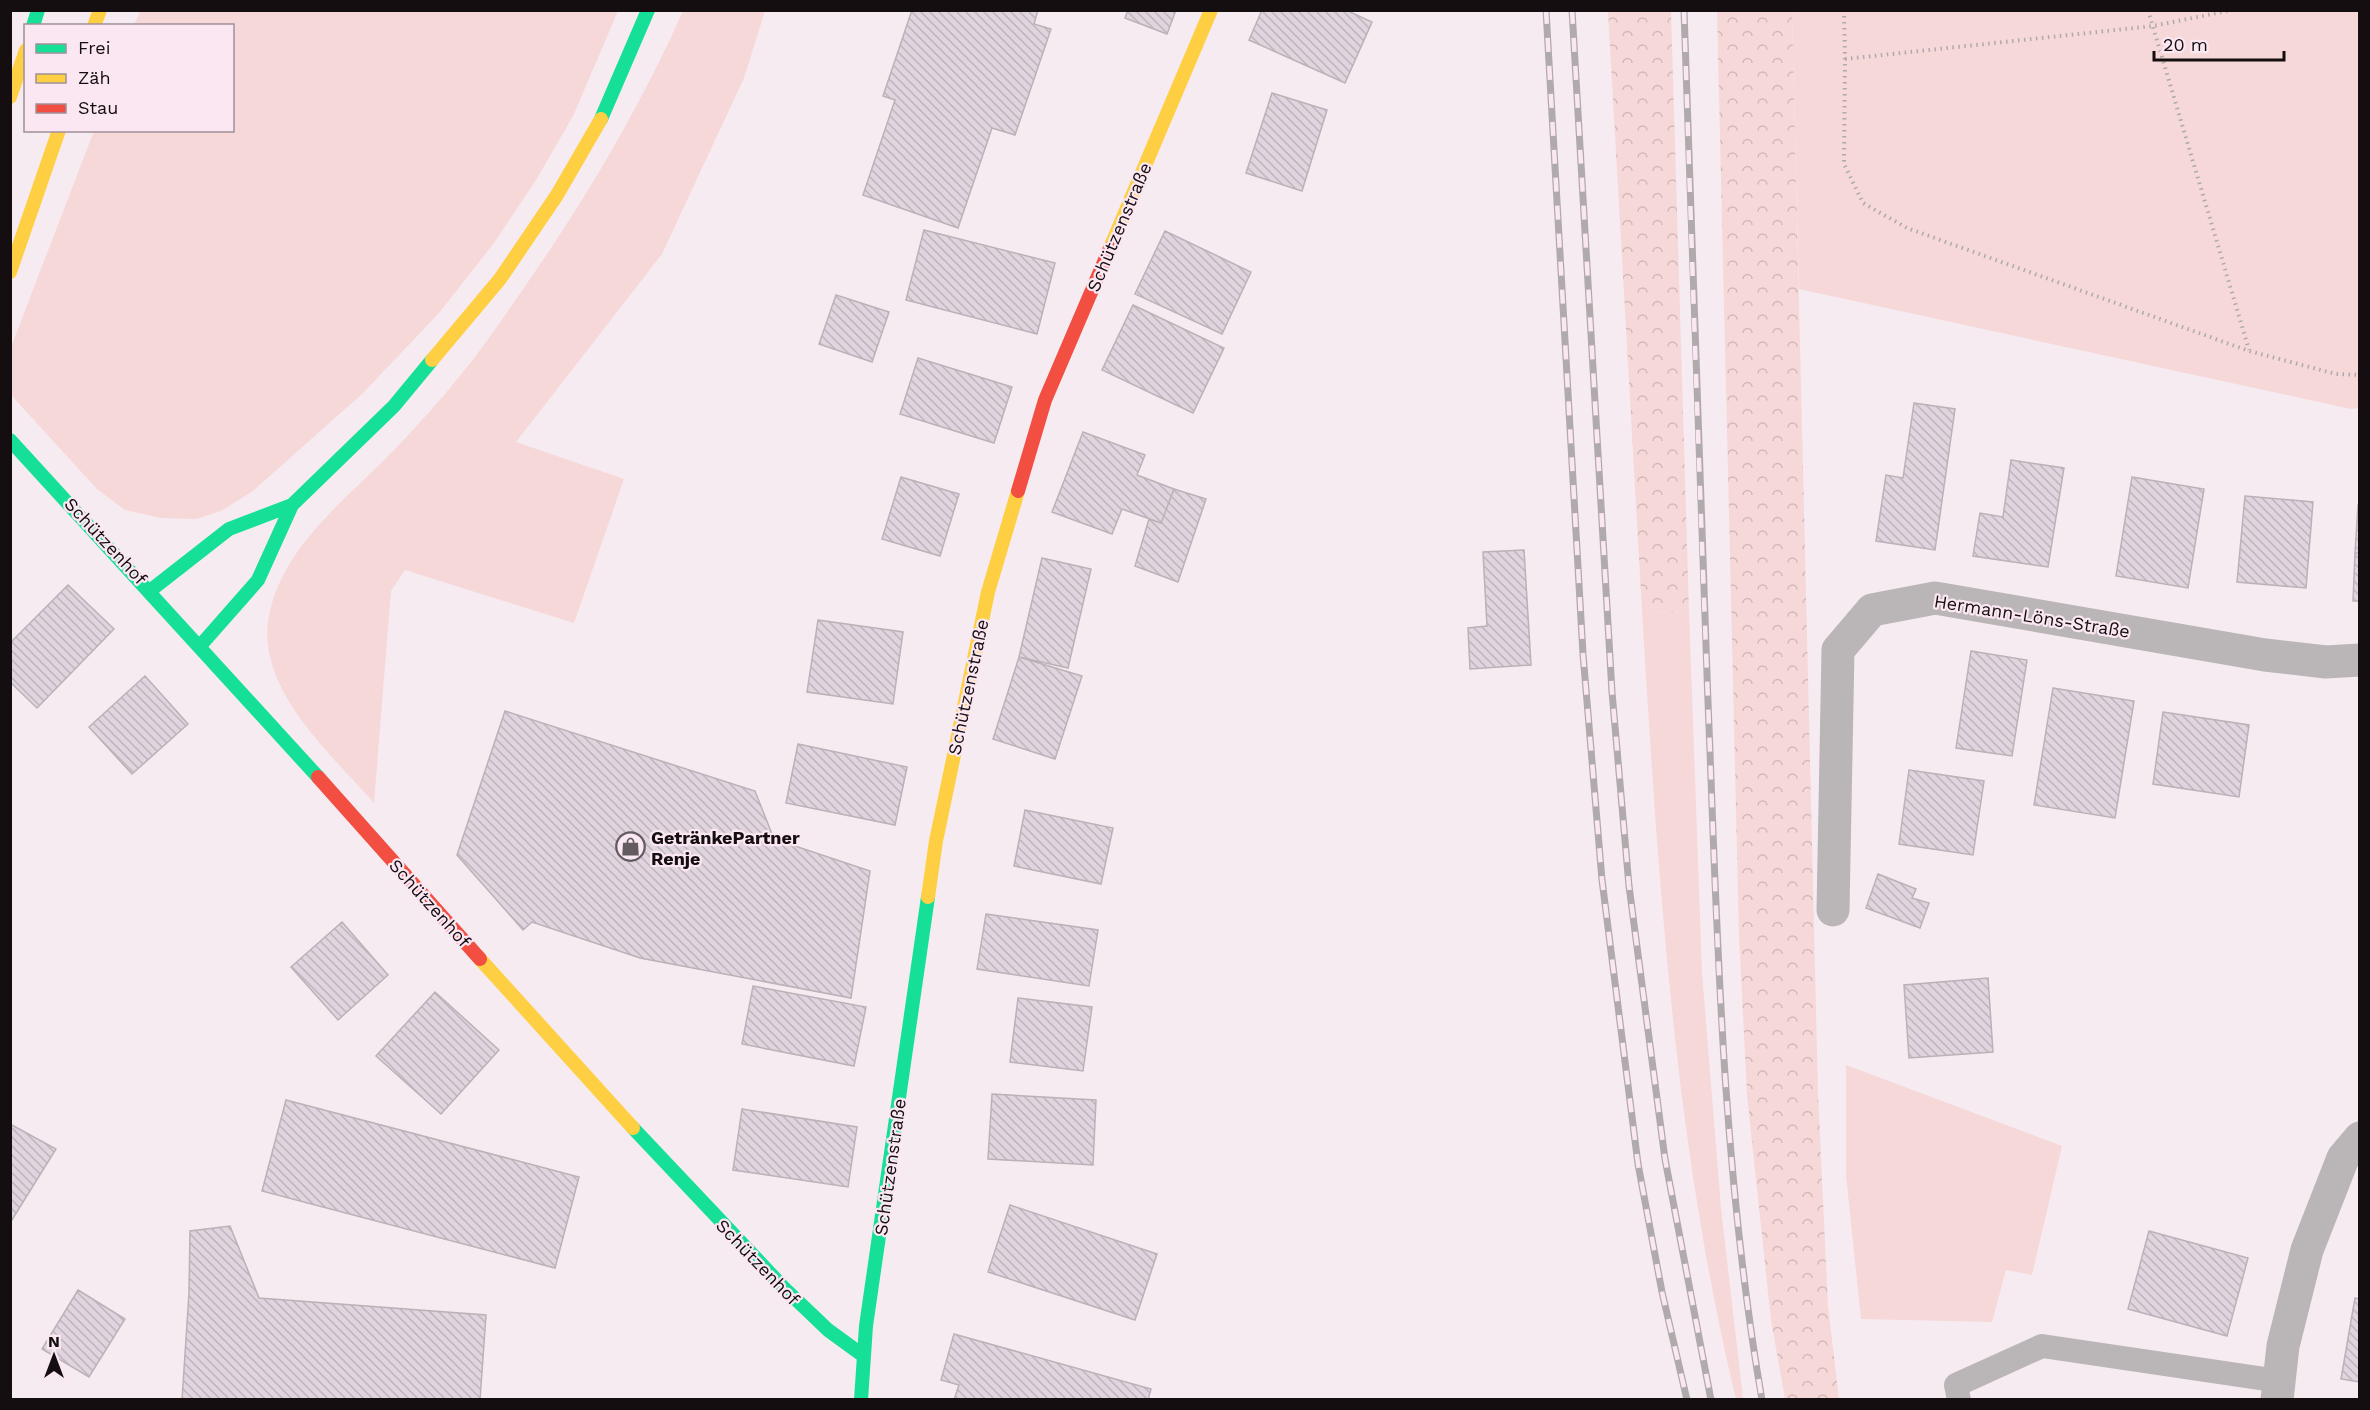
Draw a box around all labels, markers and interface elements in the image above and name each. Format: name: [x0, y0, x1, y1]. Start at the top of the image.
legend: [24, 24, 234, 132]
scale bar: [2154, 24, 2284, 62]
text: 20 m: [2163, 34, 2208, 55]
text: Frei: [78, 37, 110, 58]
text: Zäh: [78, 67, 111, 88]
text: Stau: [78, 97, 118, 118]
street label: Schützenstraße: [1082, 159, 1156, 295]
street label: Schützenhof: [60, 493, 152, 589]
street label: Hermann-Löns-Straße: [1933, 590, 2131, 642]
street label: Schützenstraße: [943, 617, 993, 757]
place label: GetränkePartner Renje: [651, 827, 800, 869]
shop icon: GetränkePartner Renje: [614, 831, 646, 863]
street label: Schützenhof: [385, 855, 475, 951]
street label: Schützenstraße: [870, 1097, 910, 1237]
street label: Schützenhof: [712, 1215, 804, 1309]
north arrow: [24, 1326, 84, 1386]
text: N: [48, 1332, 60, 1351]

